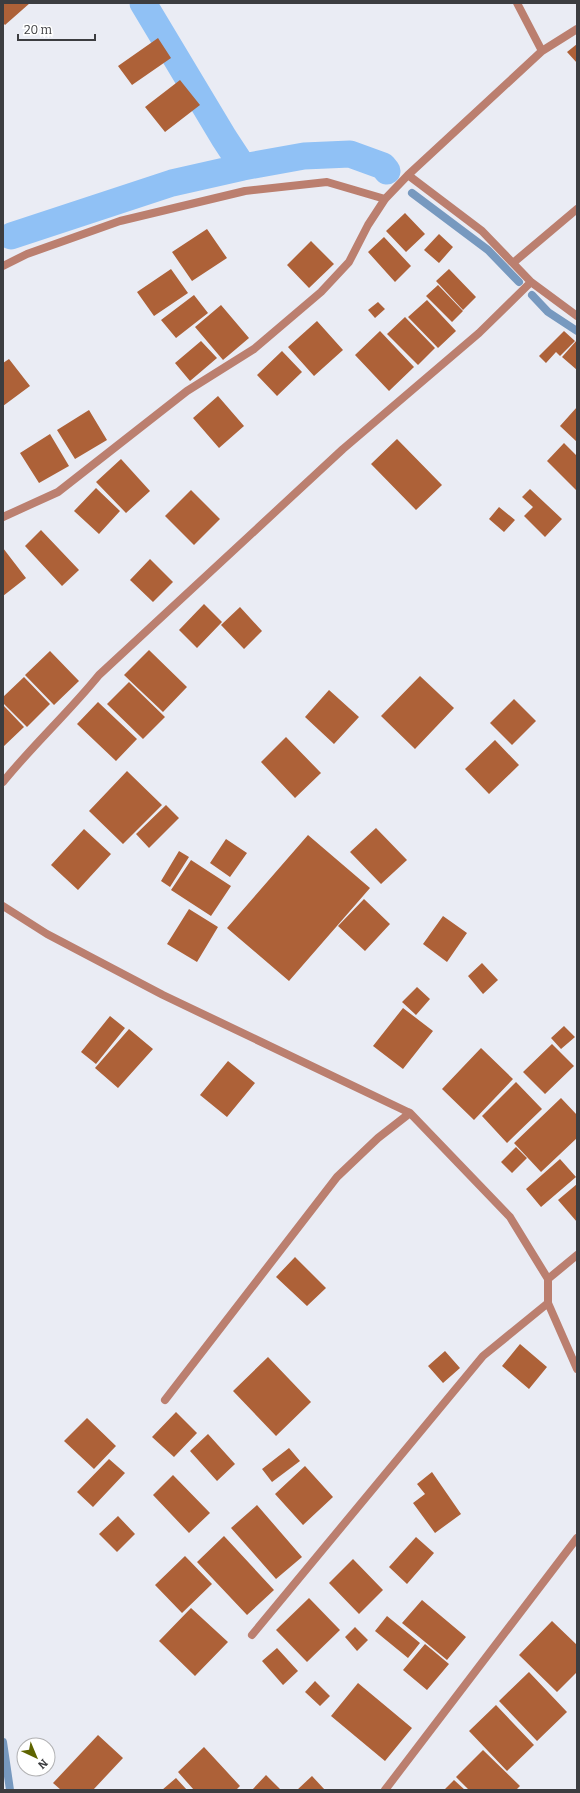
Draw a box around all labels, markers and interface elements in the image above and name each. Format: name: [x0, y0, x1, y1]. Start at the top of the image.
scale bar: [18, 16, 95, 42]
text: 20 m: [24, 23, 53, 37]
north arrow: [16, 1737, 56, 1777]
text: N: [35, 1756, 50, 1772]

